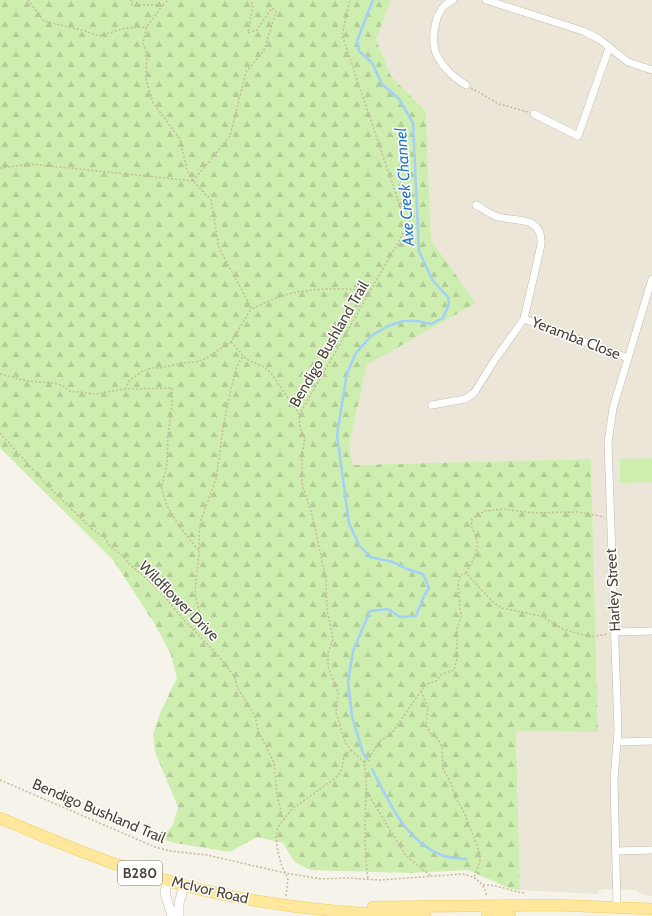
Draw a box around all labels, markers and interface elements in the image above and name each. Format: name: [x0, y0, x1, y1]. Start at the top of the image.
water label: Axe Creek Channel: [391, 127, 418, 248]
street label: Bendigo Bushland Trail: [286, 277, 373, 410]
street label: Yeramba Close: [528, 312, 623, 363]
street label: Harley Street: [602, 548, 624, 632]
street label: Wildflower Drive: [135, 557, 223, 645]
street label: Bendigo Bushland Trail: [30, 775, 169, 847]
road number: B280: [118, 861, 162, 885]
street label: McIvor Road: [170, 872, 250, 908]

